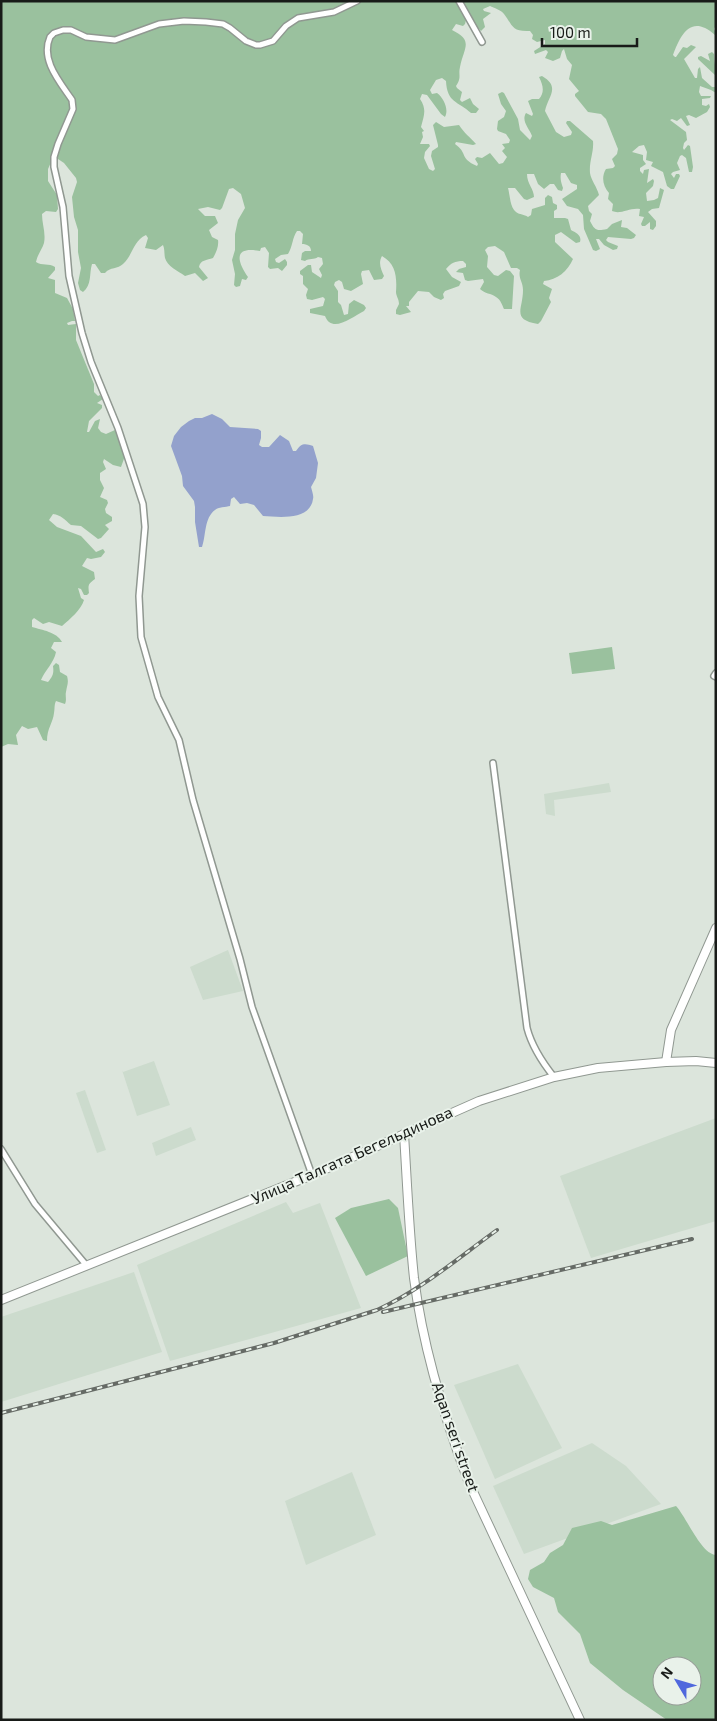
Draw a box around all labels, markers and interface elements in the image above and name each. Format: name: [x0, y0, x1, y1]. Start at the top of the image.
scale bar: [542, 15, 637, 47]
text: 100 m: [550, 23, 591, 41]
street label: Улица Талгата Бегельдинова: [248, 1102, 455, 1208]
street label: Aqan seri street: [429, 1379, 484, 1494]
north arrow: [652, 1656, 702, 1706]
text: N: [657, 1663, 676, 1682]

